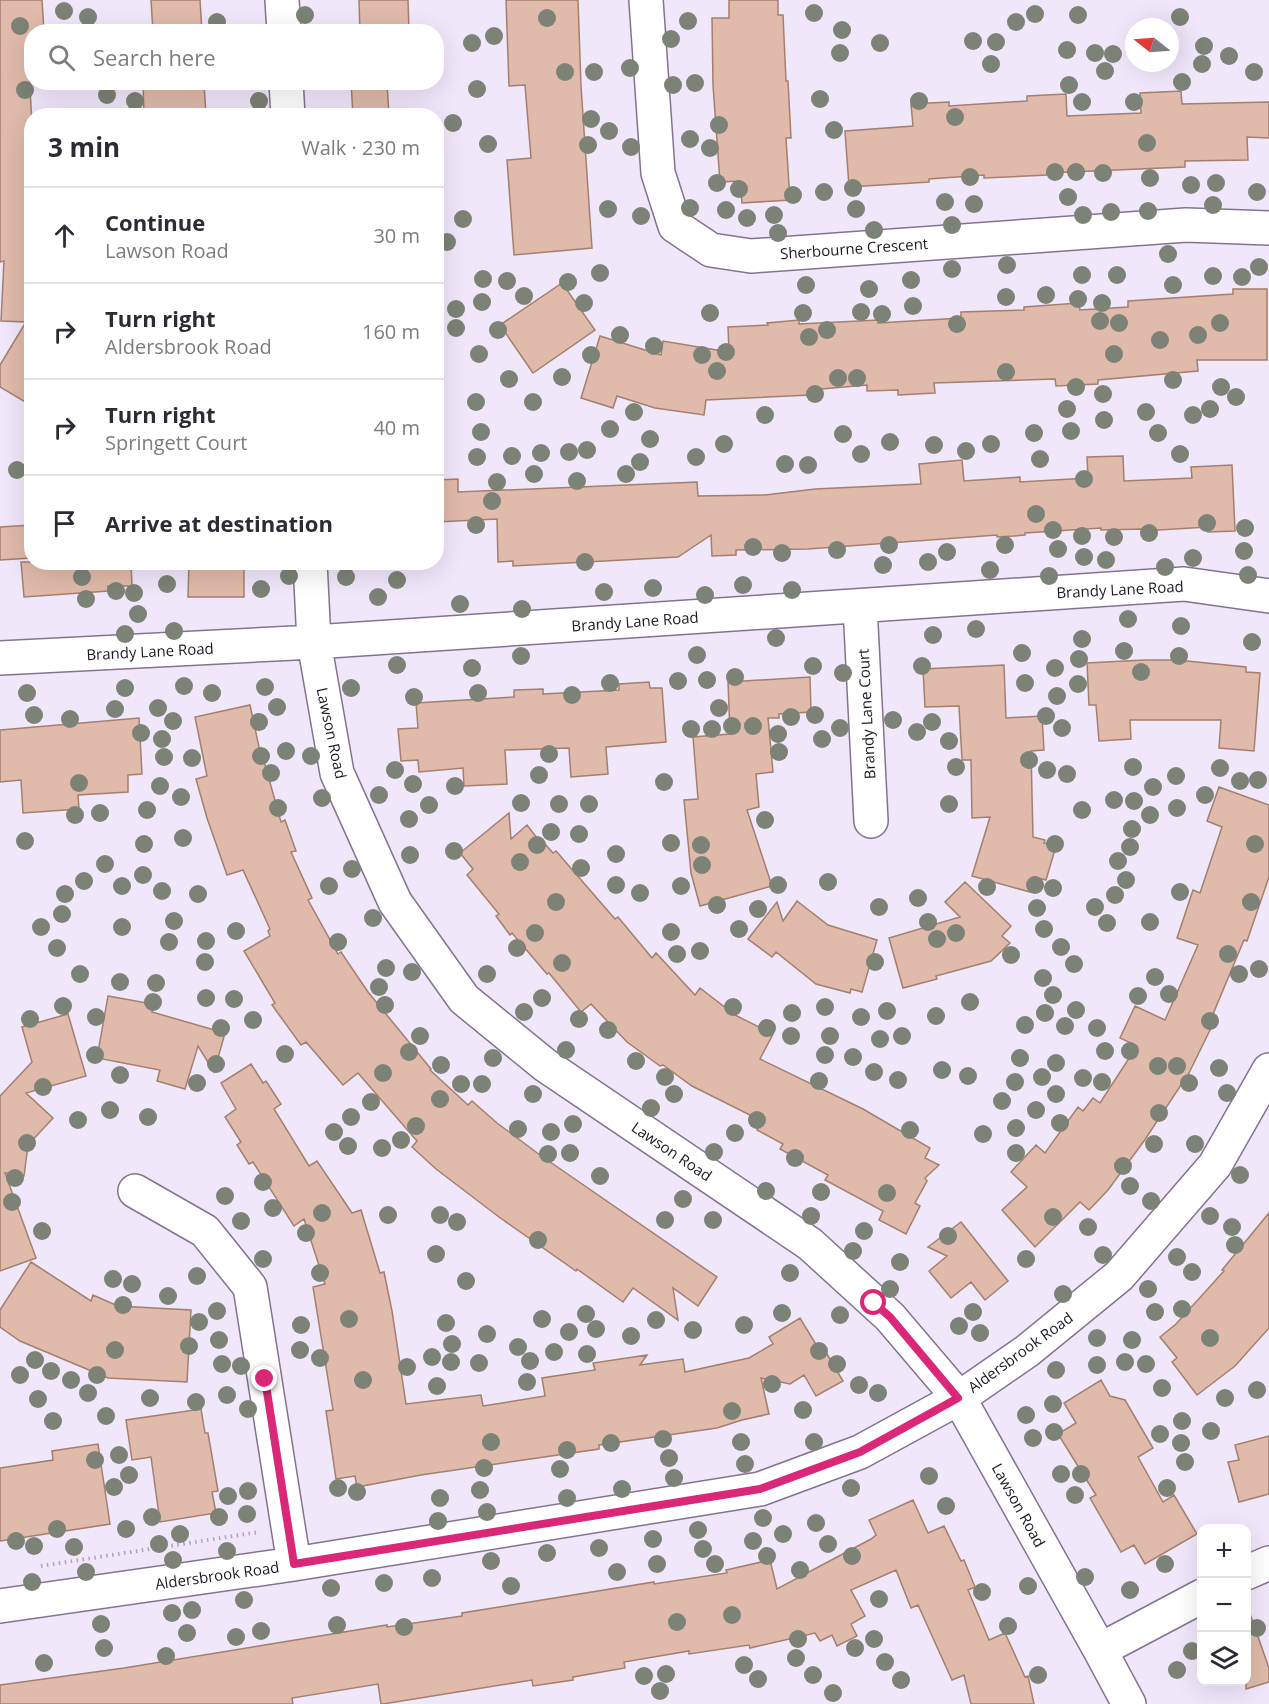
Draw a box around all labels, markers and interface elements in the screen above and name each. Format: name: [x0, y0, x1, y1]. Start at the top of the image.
north arrow: [1125, 18, 1179, 72]
search box: [24, 24, 444, 90]
icon: search: [45, 41, 78, 74]
text: Search here: [93, 42, 216, 72]
text: 3 min: [48, 129, 120, 165]
text: Walk · 230 m: [301, 134, 420, 161]
text: Continue: [105, 207, 205, 237]
icon: ahead: [48, 219, 81, 252]
text: 30 m: [373, 222, 420, 249]
street label: Sherbourne Crescent: [779, 233, 929, 263]
text: Lawson Road: [105, 237, 229, 264]
text: Turn right: [105, 303, 216, 333]
icon: right: [48, 315, 81, 348]
text: 160 m: [362, 318, 420, 345]
text: Aldersbrook Road: [105, 333, 272, 360]
text: Turn right: [105, 399, 216, 429]
icon: right: [48, 411, 81, 444]
text: 40 m: [373, 414, 420, 441]
text: Springett Court: [105, 429, 247, 456]
icon: arrive: [48, 507, 81, 540]
text: Arrive at destination: [105, 508, 333, 538]
street label: Brandy Lane Road: [1056, 576, 1184, 602]
street label: Brandy Lane Road: [571, 607, 699, 635]
street label: Brandy Lane Road: [86, 638, 214, 664]
street label: Brandy Lane Court: [853, 648, 879, 780]
street label: Lawson Road: [313, 686, 351, 780]
street label: Lawson Road: [628, 1117, 716, 1185]
route start: [860, 1289, 886, 1315]
street label: Aldersbrook Road: [964, 1307, 1076, 1397]
route end: [251, 1365, 277, 1391]
street label: Lawson Road: [988, 1460, 1050, 1550]
map controls: [1197, 1524, 1251, 1686]
button: +: [1197, 1524, 1251, 1578]
street label: Aldersbrook Road: [154, 1556, 280, 1594]
button: −: [1197, 1578, 1251, 1632]
button: layers: [1197, 1632, 1251, 1686]

